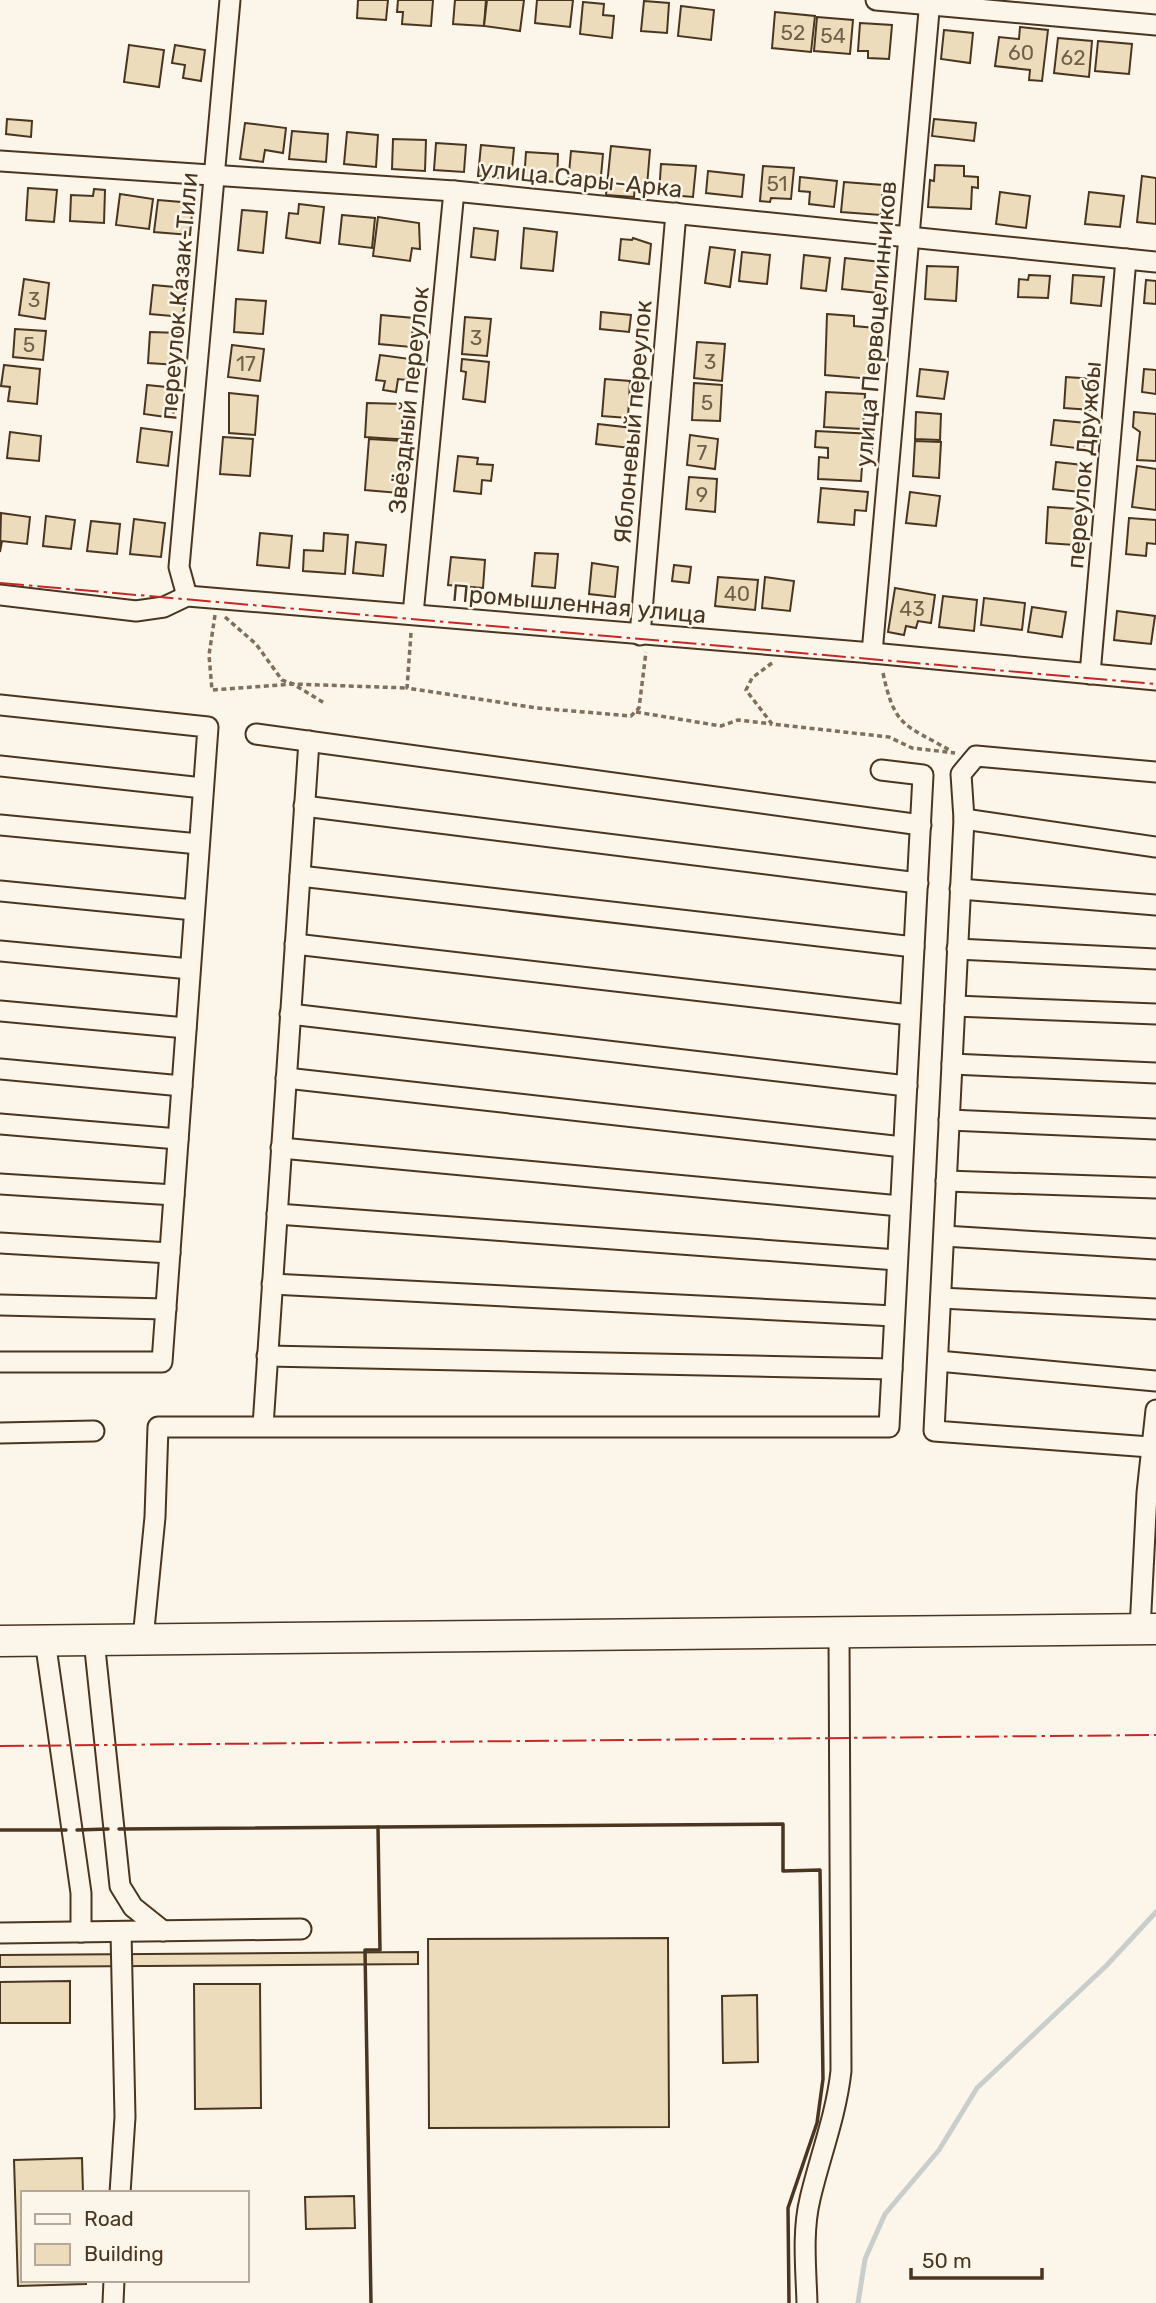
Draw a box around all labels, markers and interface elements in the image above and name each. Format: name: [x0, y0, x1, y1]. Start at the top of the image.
house number: 52: [781, 20, 805, 45]
house number: 54: [820, 23, 846, 48]
house number: 60: [1008, 40, 1034, 65]
house number: 62: [1061, 45, 1086, 70]
street label: улица Сары-Арка: [478, 154, 684, 204]
street label: переулок Казак-Тили: [154, 171, 204, 421]
house number: 51: [766, 171, 788, 196]
street label: улица Первоцелинников: [850, 180, 902, 468]
street label: Звёздный переулок: [383, 285, 435, 515]
house number: 3: [28, 287, 40, 312]
street label: Яблоневый переулок: [608, 299, 658, 545]
house number: 3: [470, 325, 482, 350]
house number: 5: [23, 332, 35, 357]
house number: 3: [704, 349, 716, 374]
house number: 17: [236, 351, 256, 376]
street label: переулок Дружбы: [1061, 360, 1107, 570]
house number: 5: [701, 390, 713, 415]
house number: 7: [697, 440, 708, 465]
house number: 9: [696, 482, 708, 507]
street label: Промышленная улица: [451, 579, 707, 629]
house number: 40: [724, 581, 750, 606]
house number: 43: [899, 596, 925, 621]
legend: [21, 2191, 248, 2282]
text: Road: [84, 2206, 134, 2231]
scale bar: [911, 2236, 1042, 2280]
text: Building: [84, 2241, 164, 2266]
text: 50 m: [922, 2248, 972, 2273]

